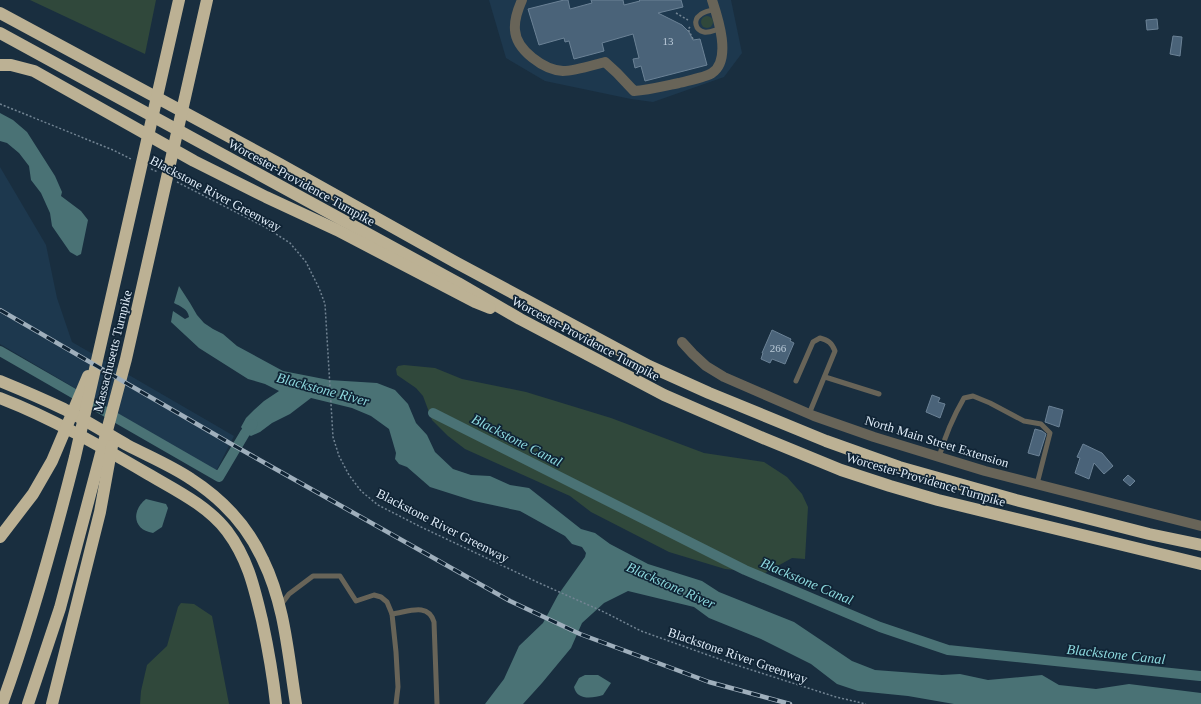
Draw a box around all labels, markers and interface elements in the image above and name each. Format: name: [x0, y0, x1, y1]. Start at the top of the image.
house number: 13: [663, 35, 674, 47]
street label: Worcester-Providence Turnpike: [226, 136, 378, 229]
street label: Blackstone River Greenway: [148, 152, 284, 235]
street label: Massachusetts Turnpike: [90, 288, 135, 414]
street label: Worcester-Providence Turnpike: [509, 293, 662, 384]
house number: 266: [770, 342, 787, 354]
water label: Blackstone River: [275, 370, 371, 409]
water label: Blackstone Canal: [469, 411, 564, 470]
street label: North Main Street Extension: [863, 412, 1011, 471]
street label: Worcester-Providence Turnpike: [844, 450, 1008, 510]
street label: Blackstone River Greenway: [374, 485, 512, 566]
water label: Blackstone Canal: [758, 555, 855, 608]
water label: Blackstone River: [624, 559, 718, 612]
street label: Blackstone River Greenway: [666, 625, 810, 687]
water label: Blackstone Canal: [1066, 642, 1166, 667]

